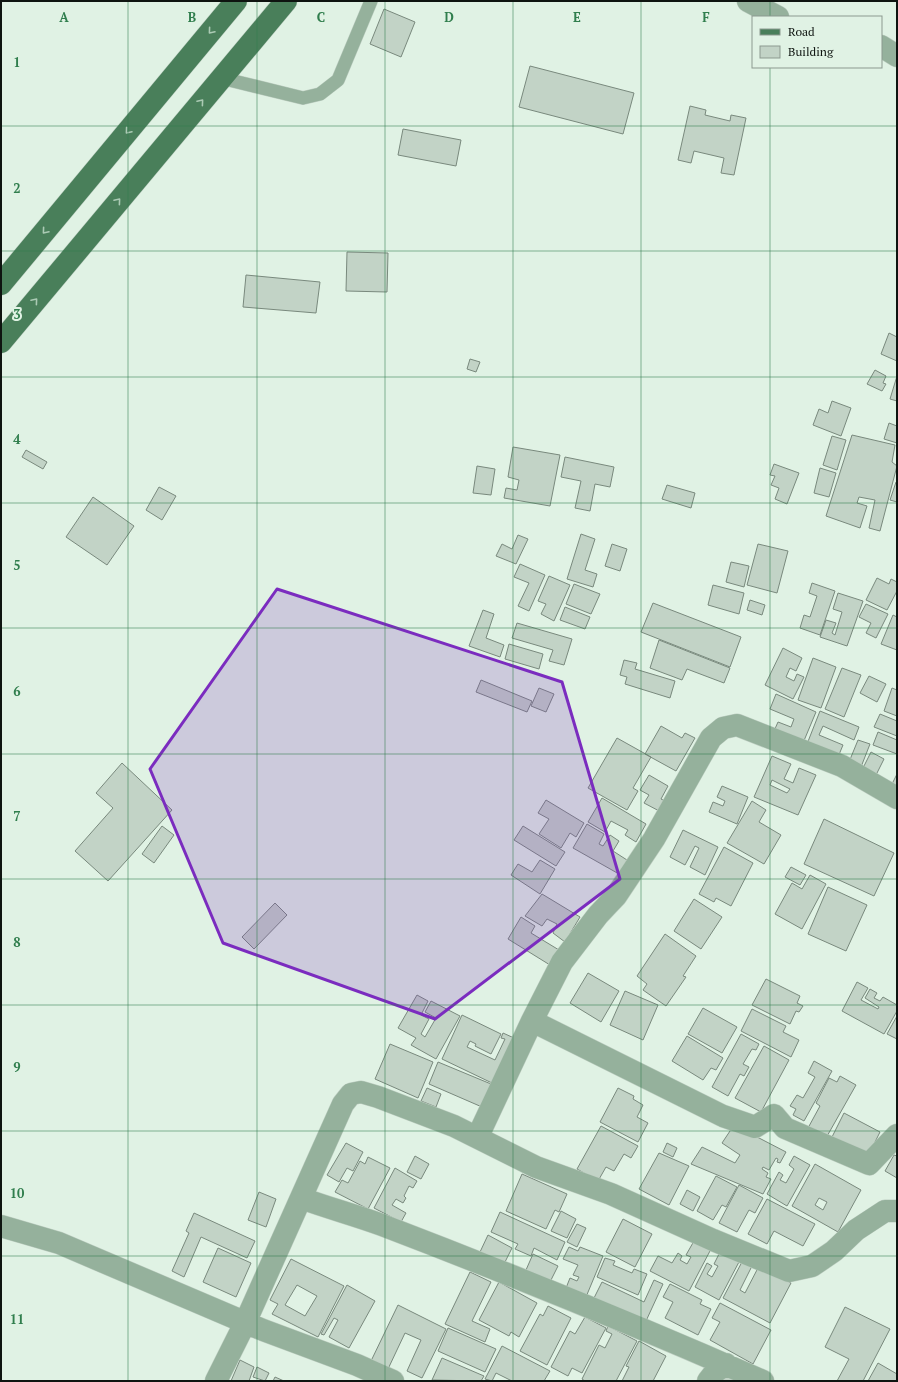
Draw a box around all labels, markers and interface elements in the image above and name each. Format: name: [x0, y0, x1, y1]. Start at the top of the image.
text: A: [59, 8, 69, 26]
text: B: [188, 8, 196, 26]
text: C: [317, 8, 325, 26]
text: D: [444, 8, 454, 26]
text: E: [573, 8, 581, 26]
text: F: [702, 8, 710, 26]
legend: [752, 16, 882, 68]
text: Road: [788, 24, 815, 39]
one-way arrow: [208, 26, 215, 34]
text: Building: [788, 44, 834, 59]
text: 1: [13, 53, 21, 71]
one-way arrow: [197, 99, 204, 106]
one-way arrow: [125, 127, 132, 134]
text: 2: [13, 179, 21, 197]
one-way arrow: [114, 199, 121, 206]
one-way arrow: [43, 227, 50, 234]
one-way arrow: [30, 299, 37, 306]
text: 3: [13, 305, 21, 323]
text: 4: [13, 430, 21, 448]
text: 5: [13, 556, 21, 574]
text: 6: [13, 682, 21, 700]
text: 7: [13, 807, 21, 825]
text: 8: [13, 933, 21, 951]
text: 9: [13, 1058, 21, 1076]
text: 10: [10, 1184, 25, 1202]
text: 11: [10, 1310, 24, 1328]

